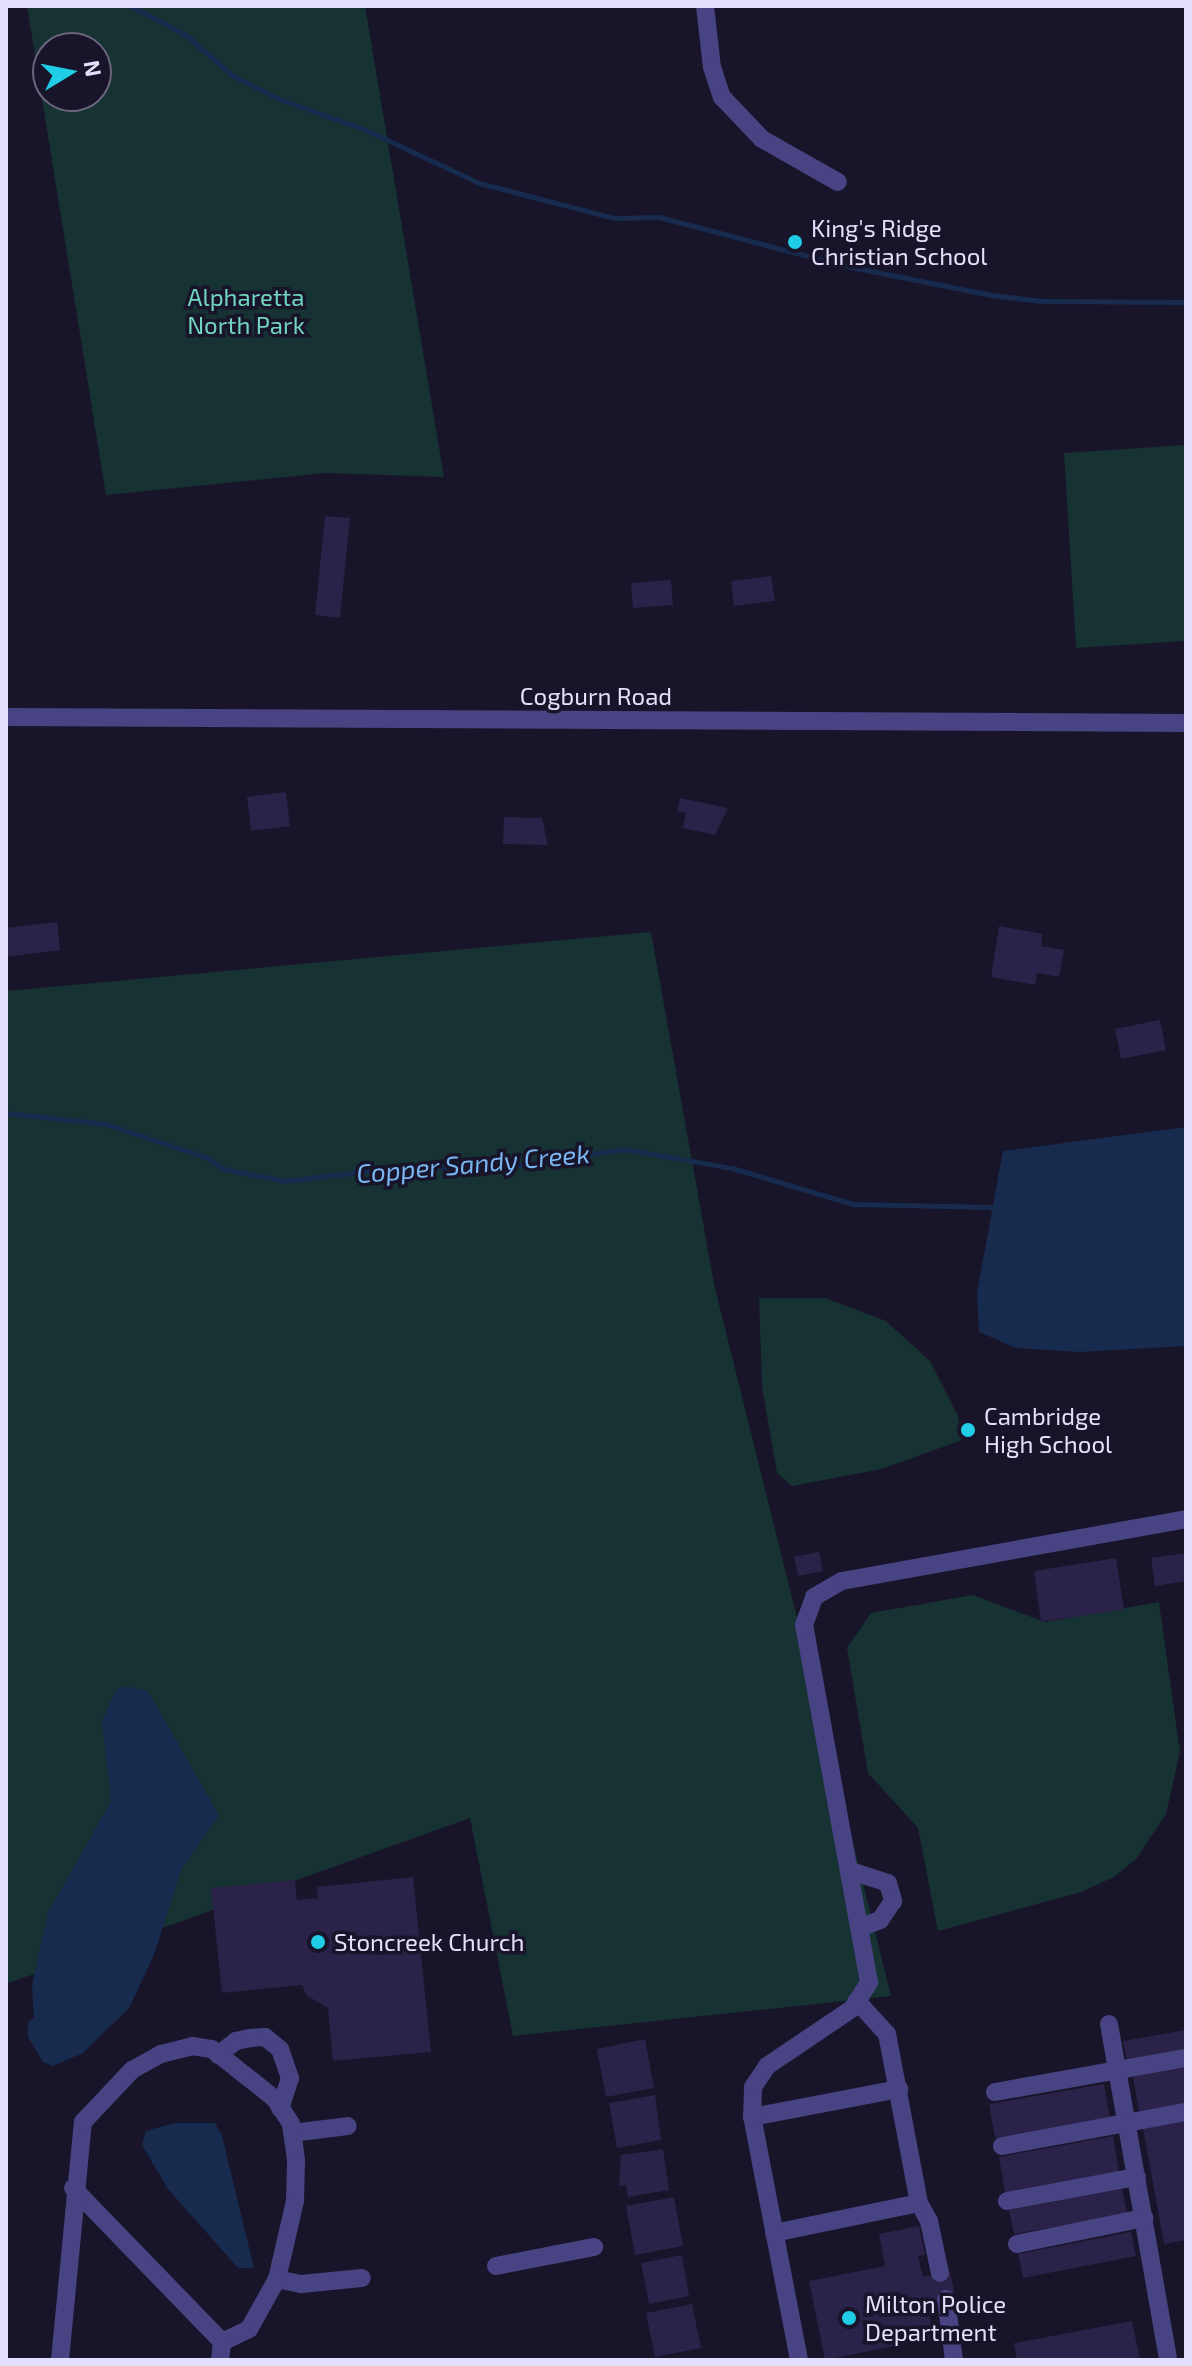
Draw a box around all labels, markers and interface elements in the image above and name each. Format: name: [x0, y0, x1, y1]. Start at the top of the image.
north arrow: [32, 32, 112, 112]
text: N: [79, 58, 108, 78]
place label: King's Ridge Christian School: [811, 214, 987, 270]
marker: King's Ridge Christian School: [786, 233, 804, 251]
park label: Alpharetta North Park: [187, 283, 305, 339]
street label: Cogburn Road: [520, 682, 672, 710]
water label: Copper Sandy Creek: [355, 1137, 591, 1189]
place label: Cambridge High School: [984, 1402, 1112, 1458]
marker: Cambridge High School: [959, 1421, 977, 1439]
place label: Stoncreek Church: [334, 1928, 525, 1956]
marker: Stoncreek Church: [309, 1933, 327, 1951]
place label: Milton Police Department: [865, 2290, 1006, 2346]
marker: Milton Police Department: [840, 2309, 858, 2327]

